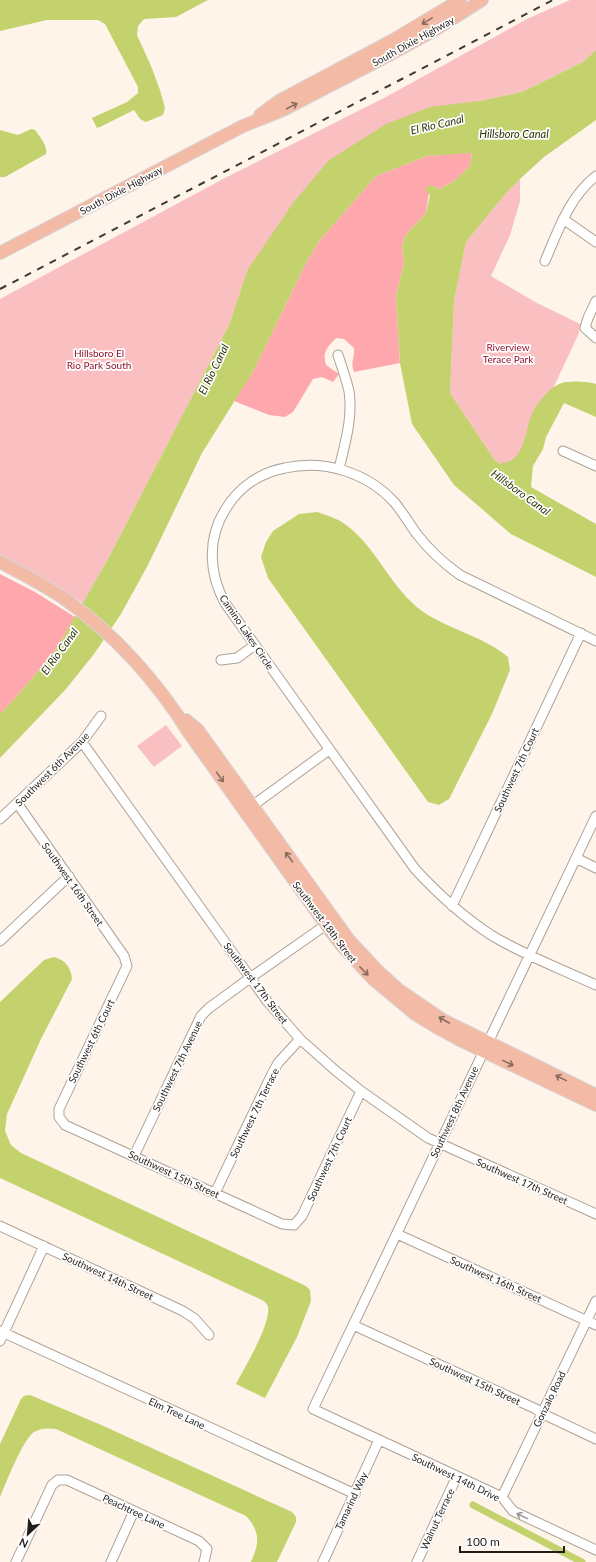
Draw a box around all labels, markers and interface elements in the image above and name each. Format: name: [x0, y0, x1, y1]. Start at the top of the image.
street label: South Dixie Highway: [370, 13, 457, 69]
one-way arrow: [421, 17, 433, 25]
one-way arrow: [286, 102, 298, 109]
water label: El Rio Canal: [409, 111, 465, 136]
water label: Hillsboro Canal: [479, 127, 549, 140]
street label: South Dixie Highway: [78, 163, 165, 217]
water label: El Rio Canal: [195, 341, 231, 396]
park label: Riverview Terace Park: [483, 341, 534, 365]
park label: Hillsboro El Rio Park South: [67, 347, 131, 371]
water label: Hillsboro Canal: [489, 466, 553, 518]
street label: Camino Lakes Circle: [217, 592, 277, 672]
water label: El Rio Canal: [38, 625, 81, 677]
street label: Southwest 7th Court: [491, 725, 541, 814]
street label: Southwest 6th Avenue: [13, 730, 91, 808]
one-way arrow: [216, 771, 224, 782]
street label: Southwest 16th Street: [40, 840, 107, 928]
one-way arrow: [285, 851, 293, 862]
street label: Southwest 18th Street: [290, 879, 360, 965]
street label: Southwest 17th Street: [221, 940, 291, 1026]
one-way arrow: [359, 966, 369, 976]
street label: Southwest 6th Court: [65, 997, 117, 1085]
one-way arrow: [438, 1016, 450, 1024]
street label: Southwest 7th Avenue: [150, 1019, 204, 1113]
one-way arrow: [501, 1060, 513, 1067]
street label: Southwest 8th Avenue: [428, 1064, 480, 1160]
street label: Southwest 7th Terrace: [227, 1066, 281, 1160]
one-way arrow: [555, 1074, 567, 1081]
street label: Southwest 7th Court: [304, 1114, 354, 1203]
street label: Southwest 15th Street: [127, 1148, 222, 1201]
street label: Southwest 17th Street: [474, 1155, 570, 1207]
street label: Southwest 14th Street: [61, 1250, 156, 1303]
street label: Southwest 16th Street: [448, 1253, 544, 1305]
street label: Southwest 15th Street: [428, 1355, 523, 1408]
street label: Gonzalo Road: [530, 1369, 568, 1429]
street label: Elm Tree Lane: [147, 1395, 207, 1431]
street label: Southwest 14th Drive: [410, 1450, 502, 1504]
street label: Tamarind Way: [332, 1469, 370, 1532]
street label: Walnut Terrace: [418, 1486, 456, 1552]
street label: Peachtree Lane: [101, 1491, 167, 1531]
one-way arrow: [517, 1512, 529, 1519]
north arrow: [8, 1514, 48, 1554]
scale bar: [460, 1528, 564, 1554]
text: 100 m: [466, 1534, 500, 1549]
text: N: [17, 1536, 30, 1551]

